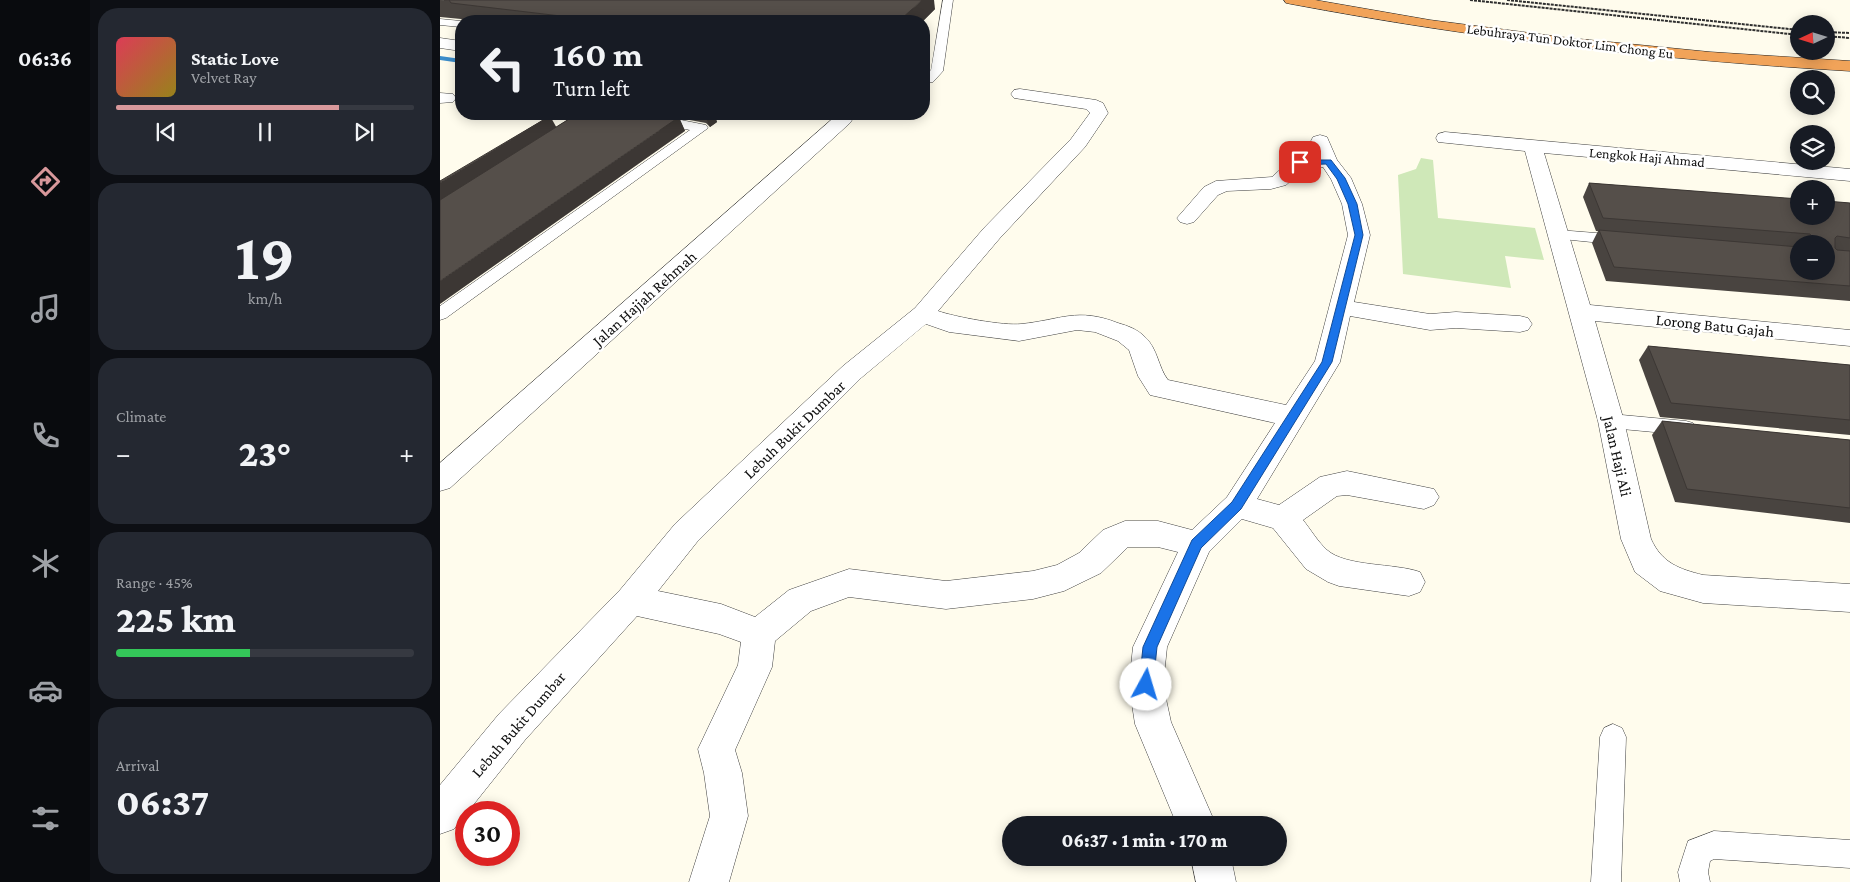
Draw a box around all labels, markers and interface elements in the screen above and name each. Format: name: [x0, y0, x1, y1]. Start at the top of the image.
north arrow: [1790, 15, 1835, 60]
map controls: [1790, 15, 1835, 280]
street label: Lebuhraya Tun Doktor Lim Chong Eu: [1466, 20, 1675, 62]
icon: left: [470, 35, 535, 100]
text: 160 m: [553, 35, 643, 74]
text: 06:36: [18, 46, 72, 71]
text: Static Love: [191, 48, 279, 69]
text: Velvet Ray: [191, 69, 257, 86]
button: search: [1790, 70, 1835, 115]
text: Turn left: [553, 76, 630, 101]
icon: previous: [152, 118, 180, 146]
icon: pause: [251, 118, 279, 146]
icon: next: [350, 118, 378, 146]
button: layers: [1790, 125, 1835, 170]
pin: [1279, 141, 1321, 183]
street label: Lengkok Haji Ahmad: [1588, 144, 1706, 171]
icon: arrive: [1286, 148, 1314, 176]
icon: directions: [28, 164, 63, 199]
button: +: [1790, 180, 1835, 225]
text: 19: [235, 221, 295, 293]
button: −: [1790, 235, 1835, 280]
street label: Jalan Hajjah Rehmah: [588, 247, 700, 351]
text: km/h: [248, 290, 282, 307]
icon: music: [28, 291, 63, 326]
street label: Lorong Batu Gajah: [1655, 311, 1775, 341]
street label: Lebuh Bukit Dumbar: [740, 377, 849, 482]
text: Climate: [116, 408, 166, 425]
street label: Jalan Haji Ali: [1599, 412, 1635, 498]
icon: phone: [28, 418, 63, 453]
text: 23°: [238, 432, 292, 474]
text: −: [116, 438, 131, 469]
text: +: [399, 438, 414, 469]
icon: climate: [28, 546, 63, 581]
text: Range · 45%: [116, 574, 193, 591]
text: 225 km: [116, 598, 236, 640]
position arrow: [1119, 658, 1171, 710]
street label: Lebuh Bukit Dumbar: [468, 668, 569, 780]
icon: car: [28, 673, 63, 708]
text: Arrival: [116, 757, 160, 774]
text: 06:37: [116, 781, 209, 823]
icon: filters: [28, 801, 63, 836]
speed limit sign: 30: [455, 801, 520, 866]
text: 06:37 · 1 min · 170 m: [1062, 830, 1227, 851]

